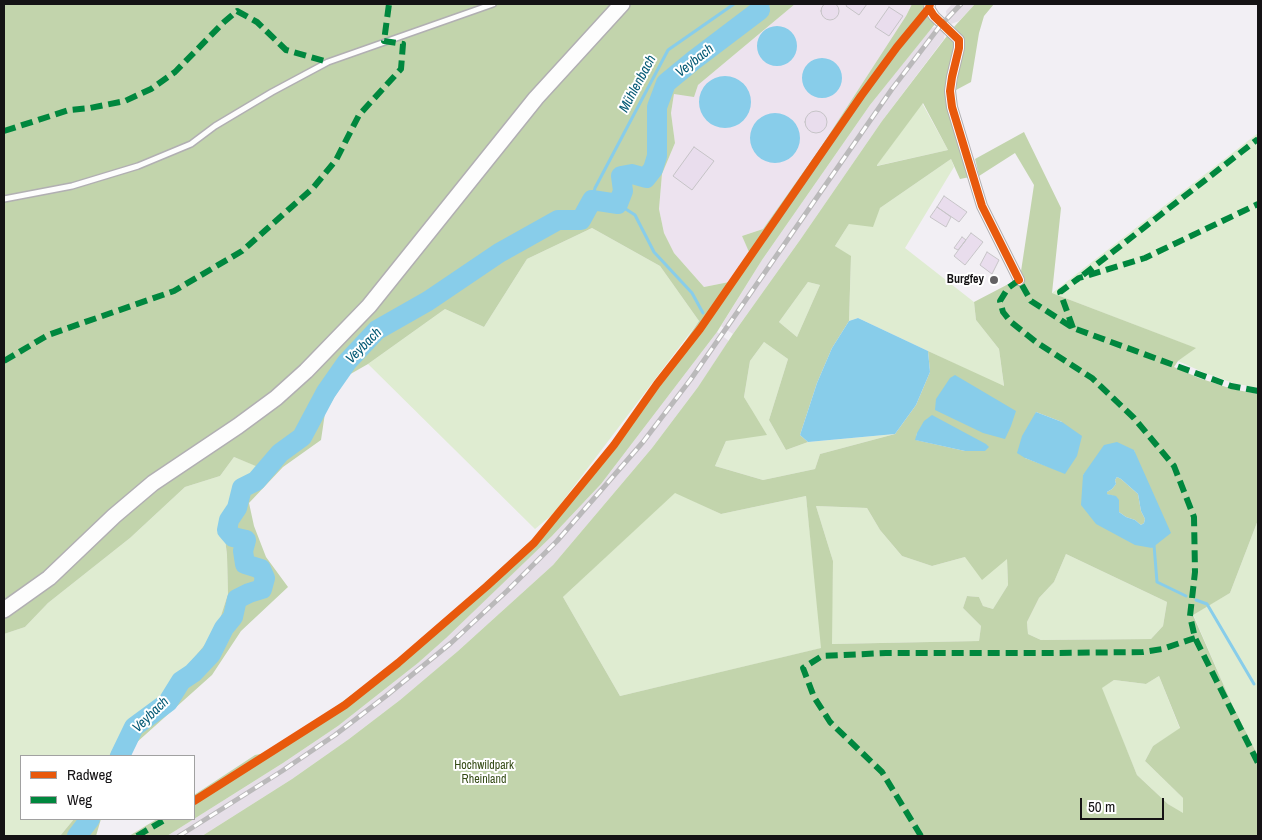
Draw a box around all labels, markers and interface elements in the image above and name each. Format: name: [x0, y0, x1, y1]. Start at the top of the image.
water label: Veybach: [673, 41, 717, 81]
water label: Mühlenbach: [616, 52, 660, 116]
place label: Burgfey: [947, 273, 984, 287]
marker: Burgfey: [988, 274, 1000, 286]
water label: Veybach: [343, 325, 385, 367]
water label: Veybach: [129, 694, 173, 736]
legend: [20, 755, 195, 820]
park label: Hochwildpark Rheinland: [454, 759, 514, 787]
text: Radweg: [67, 764, 112, 785]
scale bar: [1082, 788, 1166, 820]
text: Weg: [67, 789, 92, 810]
text: 50 m: [1088, 796, 1115, 817]

